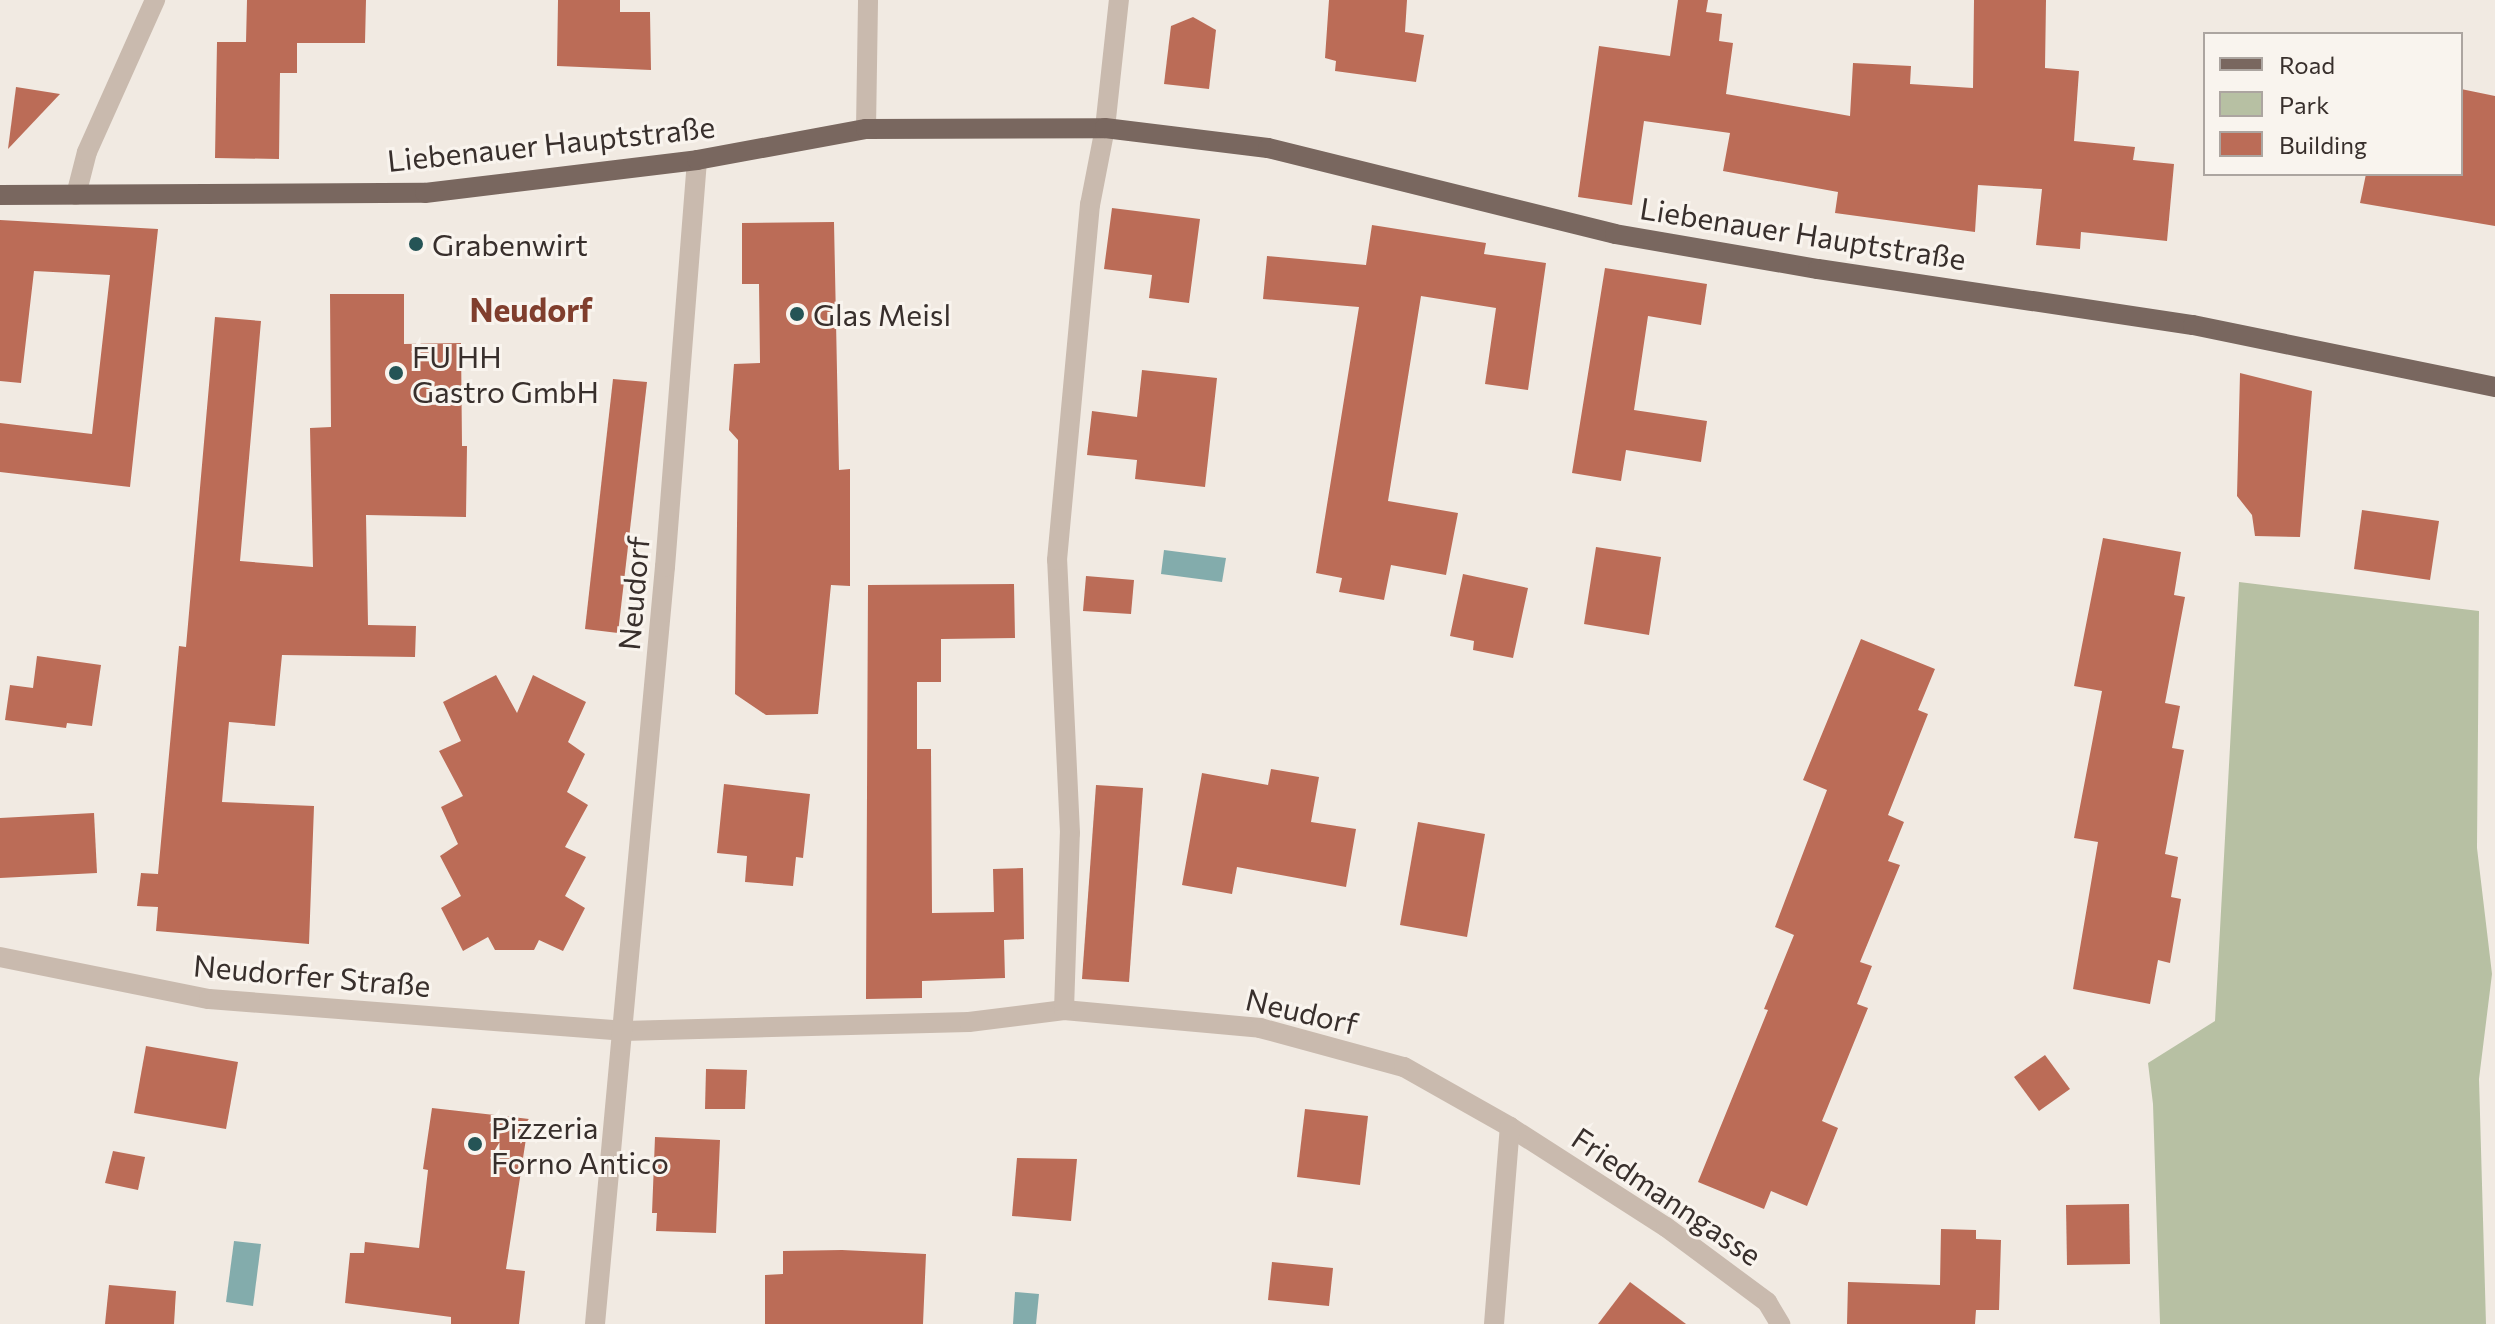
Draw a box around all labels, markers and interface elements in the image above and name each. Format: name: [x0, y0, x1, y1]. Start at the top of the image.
legend: [2203, 32, 2463, 176]
text: Road: [2279, 50, 2335, 79]
text: Park: [2279, 90, 2329, 119]
street label: Liebenauer Hauptstraße: [385, 108, 717, 178]
text: Building: [2279, 130, 2367, 159]
street label: Liebenauer Hauptstraße: [1637, 189, 1969, 277]
place label: Grabenwirt: [432, 226, 588, 262]
marker: Grabenwirt: [407, 235, 425, 253]
district label: Neudorf: [469, 290, 593, 328]
place label: Glas Meisl: [813, 296, 951, 332]
marker: Glas Meisl: [788, 305, 806, 323]
place label: FU HH Gastro GmbH: [412, 338, 599, 408]
marker: FU HH Gastro GmbH: [387, 364, 405, 382]
street label: Neudorf: [610, 535, 656, 651]
street label: Neudorfer Straße: [192, 947, 432, 1003]
street label: Neudorf: [1242, 981, 1362, 1041]
place label: Pizzeria Forno Antico: [491, 1109, 669, 1180]
street label: Friedmanngasse: [1565, 1119, 1769, 1273]
marker: Pizzeria Forno Antico: [466, 1135, 484, 1153]

